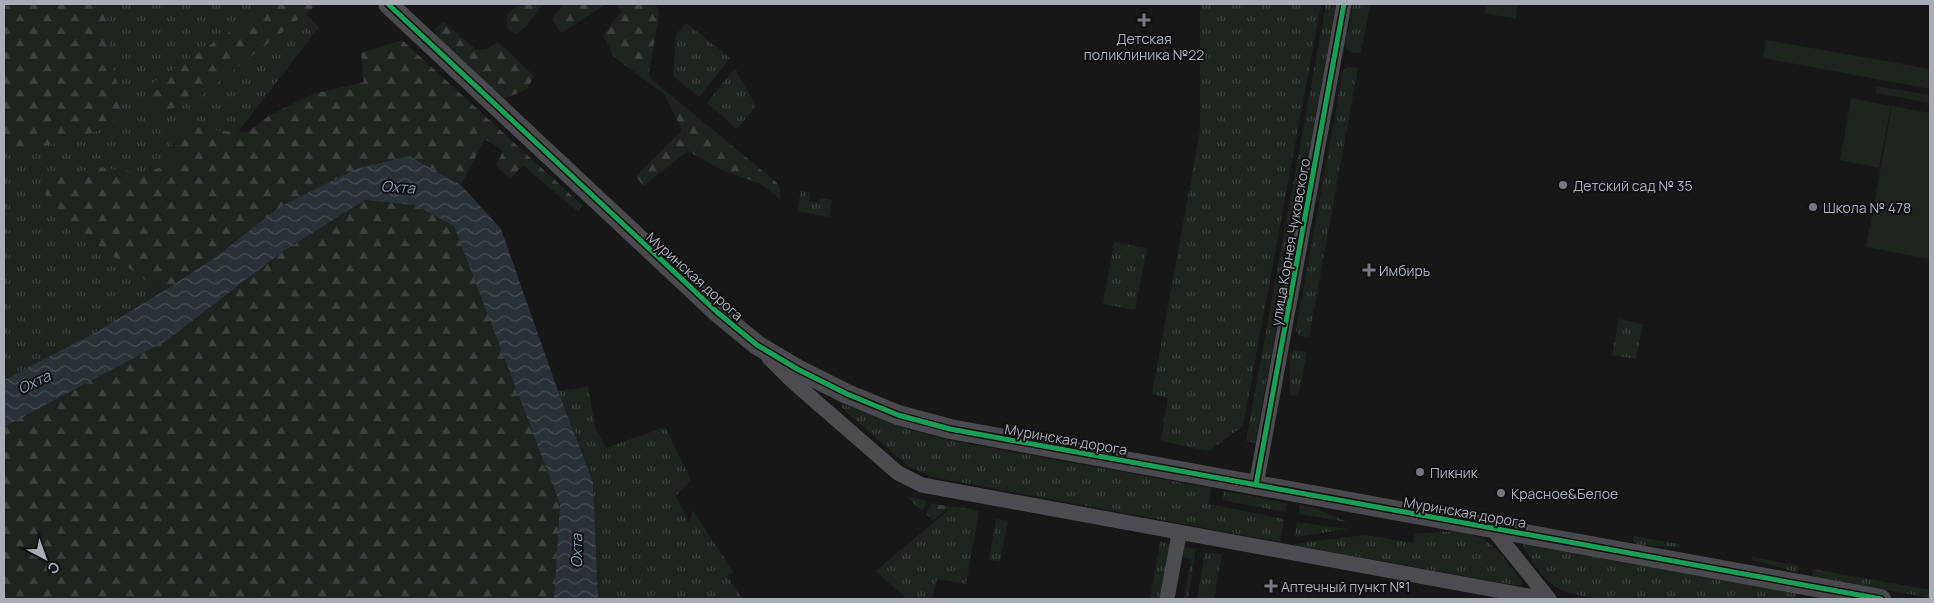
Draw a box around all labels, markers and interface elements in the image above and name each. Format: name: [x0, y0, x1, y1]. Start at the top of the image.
marker: Детская поликлиника №22: [1137, 13, 1151, 27]
place label: Детская поликлиника №22: [1084, 29, 1204, 64]
street label: улица Корнея Чуковского: [1266, 157, 1314, 327]
water label: Охта: [380, 175, 416, 199]
place label: Детский сад № 35: [1573, 176, 1693, 195]
marker: Детский сад № 35: [1557, 179, 1569, 191]
place label: Школа № 478: [1823, 198, 1911, 217]
marker: Школа № 478: [1807, 201, 1819, 213]
street label: Муринская дорога: [643, 227, 747, 325]
place label: Имбирь: [1379, 261, 1430, 280]
marker: Имбирь: [1363, 264, 1375, 276]
water label: Охта: [14, 365, 55, 399]
street label: Муринская дорога: [1003, 419, 1129, 459]
place label: Пикник: [1430, 463, 1479, 482]
marker: Пикник: [1414, 466, 1426, 478]
place label: Красное&Белое: [1511, 484, 1618, 503]
marker: Красное&Белое: [1495, 487, 1507, 499]
street label: Муринская дорога: [1402, 492, 1528, 532]
north arrow: [20, 533, 70, 583]
water label: Охта: [566, 533, 587, 568]
text: С: [44, 558, 64, 579]
place label: Аптечный пункт №1: [1281, 577, 1411, 596]
marker: Аптечный пункт №1: [1265, 580, 1277, 592]

